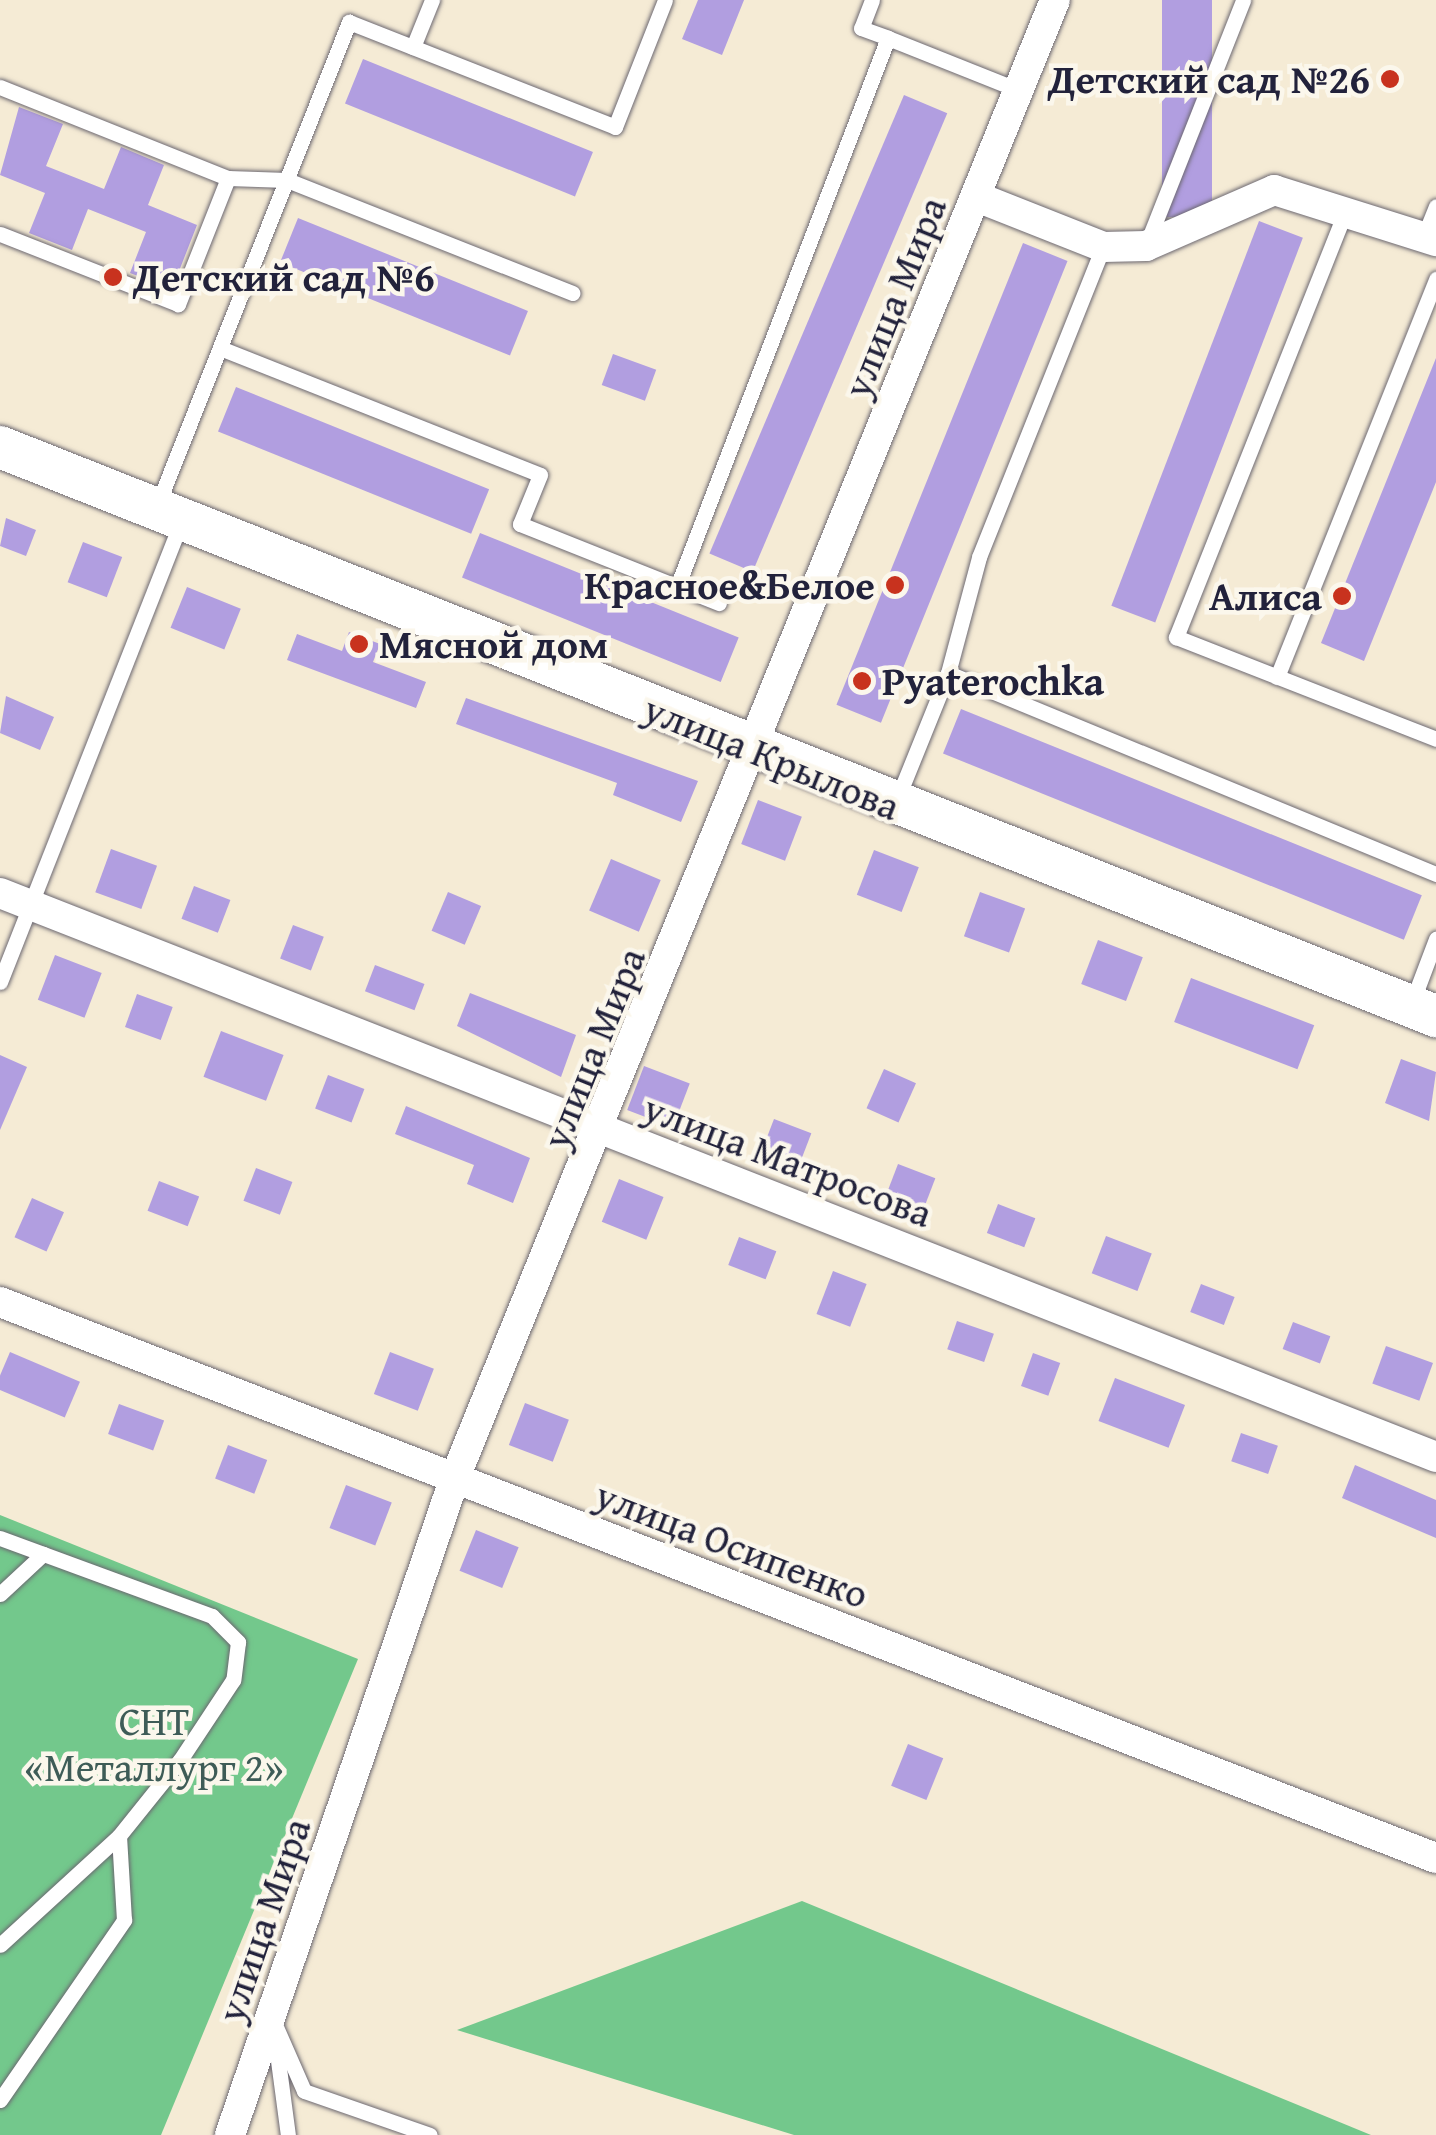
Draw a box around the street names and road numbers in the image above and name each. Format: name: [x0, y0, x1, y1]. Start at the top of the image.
street label: улица Мира: [832, 189, 956, 405]
street label: улица Крылова: [637, 684, 907, 830]
street label: улица Мира: [531, 940, 655, 1156]
street label: улица Матросова: [637, 1083, 939, 1237]
street label: улица Осипенко: [589, 1470, 875, 1618]
street label: улица Мира: [206, 1812, 320, 2028]

